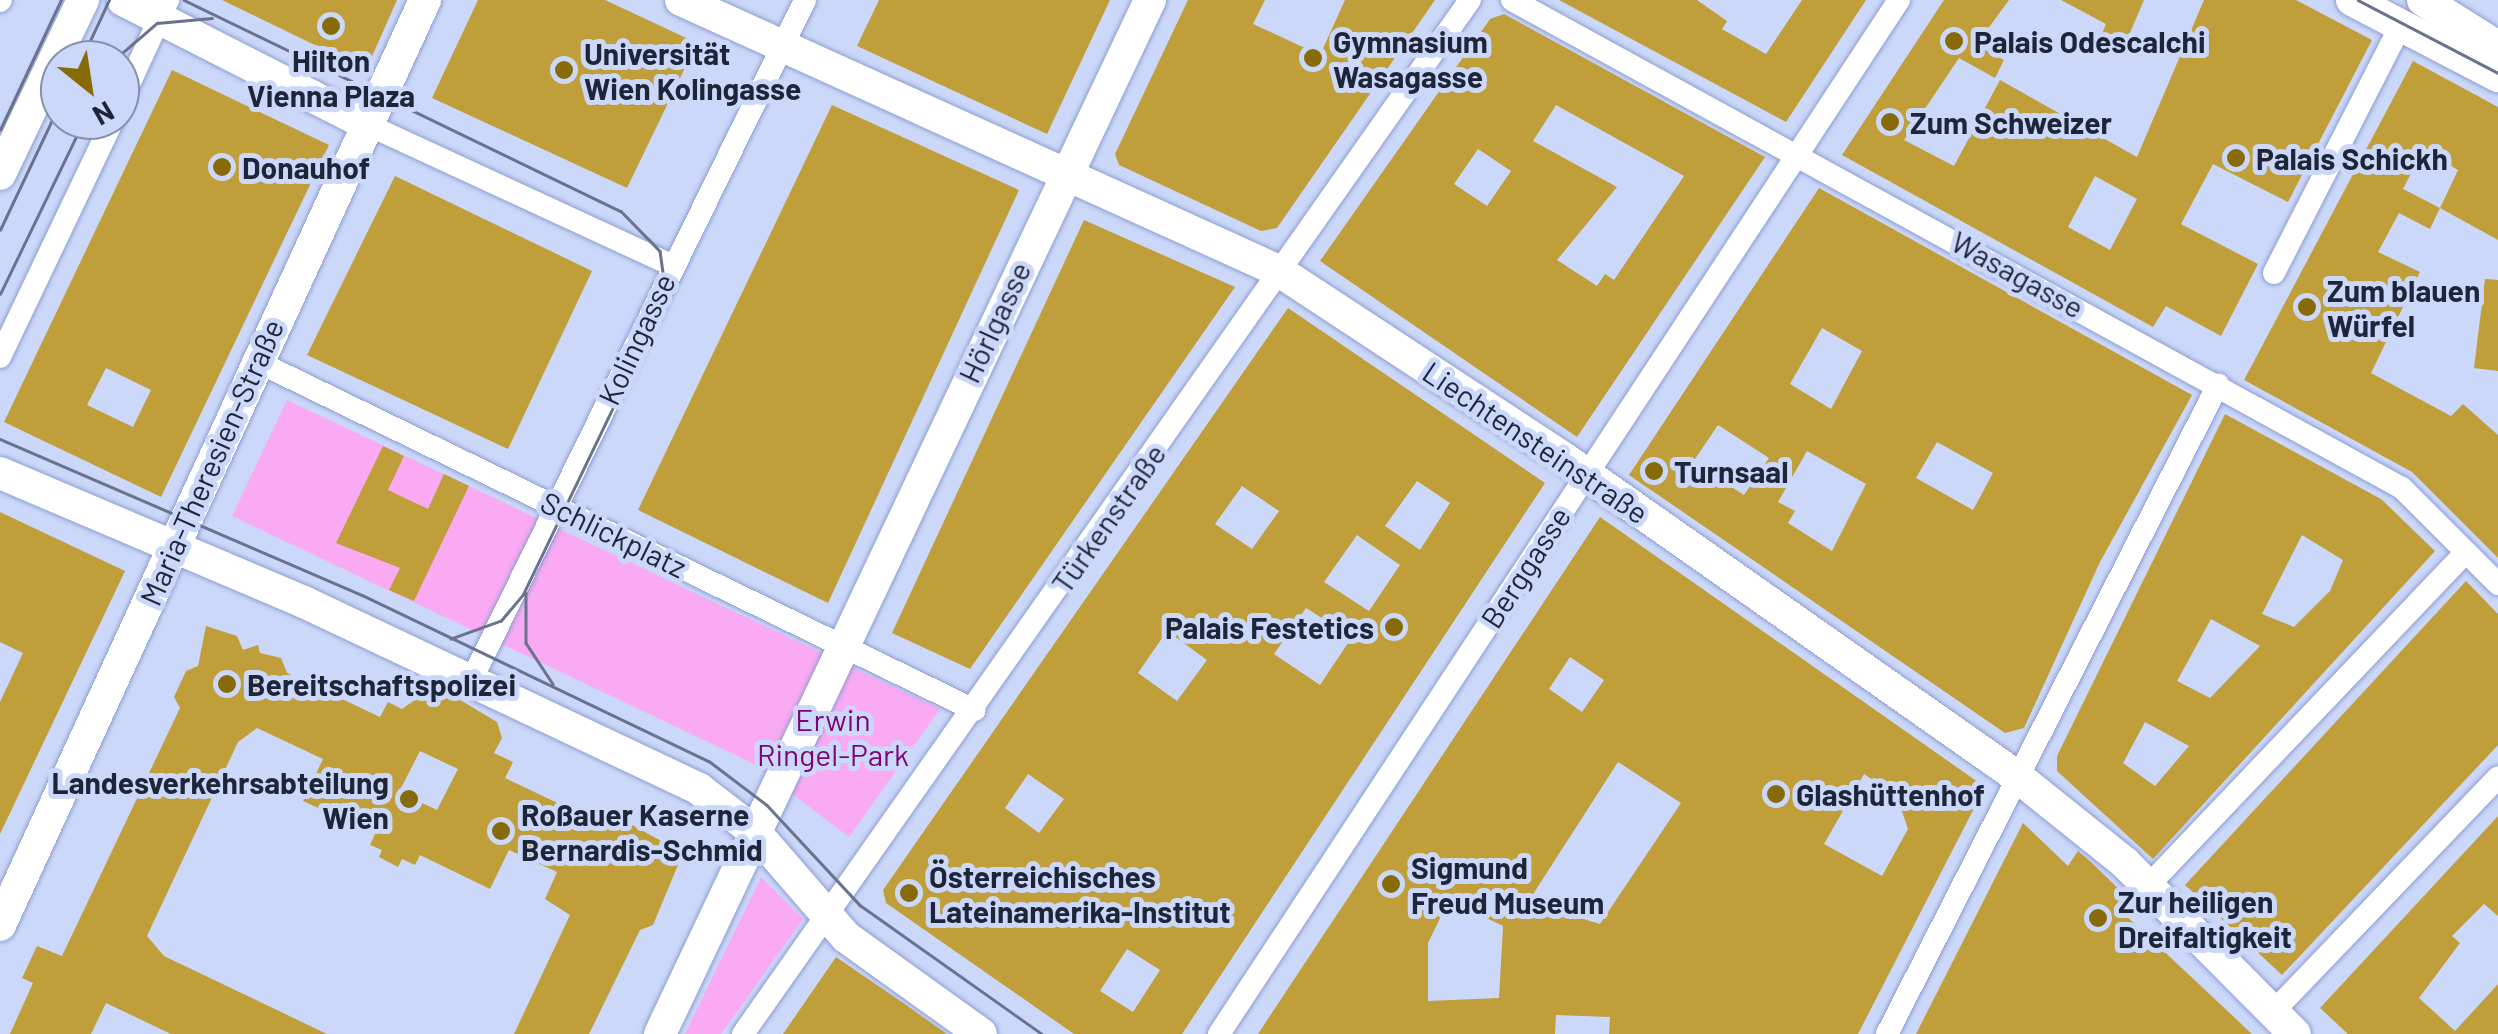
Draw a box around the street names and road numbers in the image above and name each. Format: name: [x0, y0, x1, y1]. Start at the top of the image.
street label: Wasagasse: [1946, 223, 2090, 325]
street label: Hörlgasse: [950, 256, 1038, 388]
street label: Kolingasse: [590, 268, 682, 410]
street label: Maria-Theresien-Straße: [132, 313, 290, 611]
street label: Liechtensteinstraße: [1417, 353, 1655, 531]
street label: Türkenstraße: [1043, 437, 1173, 599]
street label: Schlickplatz: [535, 483, 693, 585]
street label: Berggasse: [1473, 500, 1577, 634]

